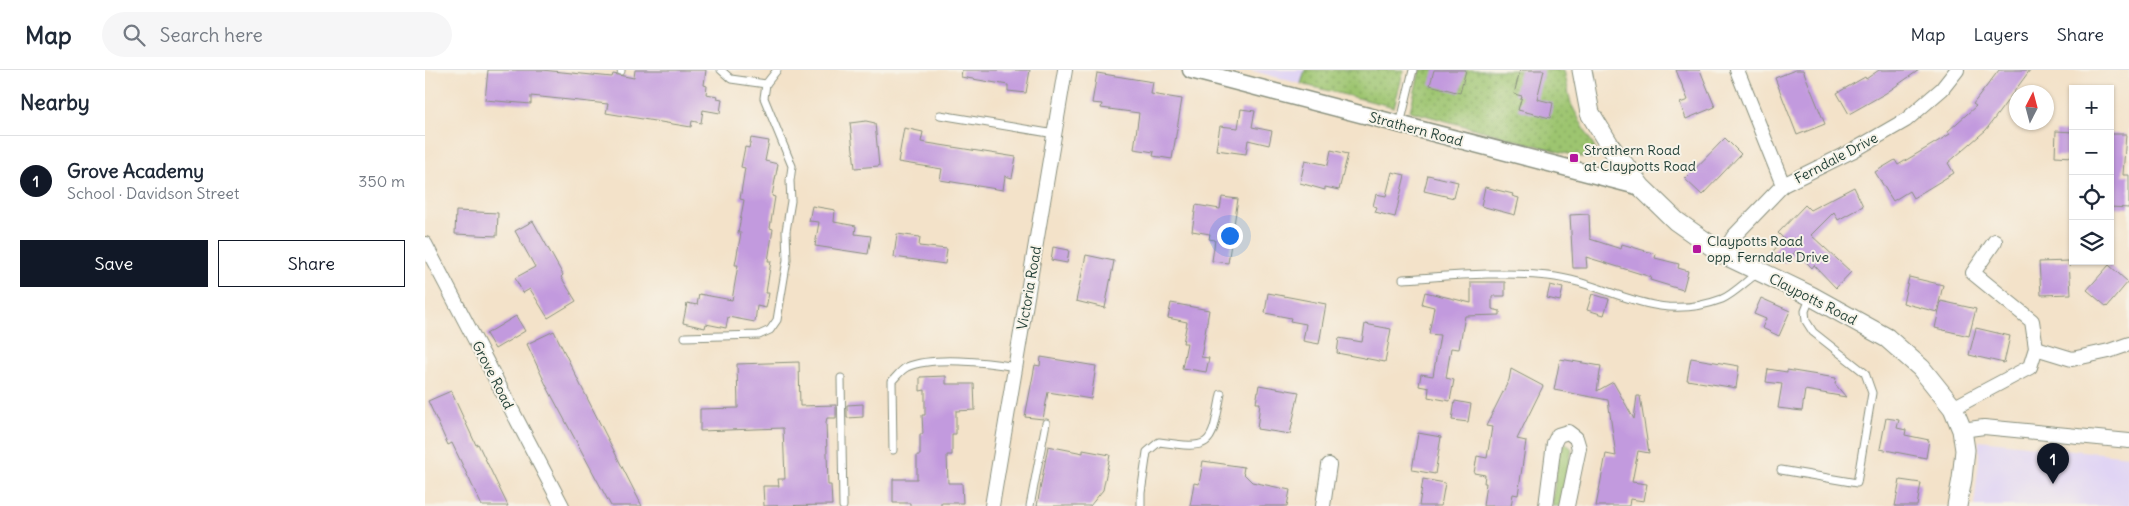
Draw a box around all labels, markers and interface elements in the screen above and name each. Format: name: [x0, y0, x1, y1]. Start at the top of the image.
search box: [102, 12, 452, 57]
text: Map: [25, 20, 72, 50]
icon: search: [120, 21, 148, 49]
text: Search here: [160, 23, 263, 47]
text: Map: [1910, 23, 1945, 46]
text: Layers: [1973, 23, 2029, 46]
text: Share: [2057, 23, 2104, 46]
north arrow: [2009, 85, 2054, 130]
map controls: [2069, 85, 2114, 265]
button: +: [2069, 85, 2114, 130]
text: Nearby: [20, 89, 90, 116]
street label: Strathern Road: [1367, 108, 1465, 150]
street label: Ferndale Drive: [1791, 128, 1881, 188]
button: −: [2069, 130, 2114, 175]
place label: Strathern Road at Claypotts Road: [1584, 141, 1696, 175]
marker: Strathern Road at Claypotts Road: [1568, 152, 1580, 164]
text: Grove Academy: [67, 159, 204, 183]
text: 1: [33, 171, 39, 191]
text: 350 m: [358, 171, 405, 191]
button: locate: [2069, 175, 2114, 220]
text: School · Davidson Street: [67, 183, 239, 203]
button: layers: [2069, 220, 2114, 265]
your location: [1217, 223, 1243, 249]
place label: Claypotts Road opp. Ferndale Drive: [1707, 232, 1829, 266]
button: Save: [20, 240, 208, 287]
button: Share: [218, 240, 405, 287]
marker: Claypotts Road opp. Ferndale Drive: [1691, 243, 1703, 255]
street label: Victoria Road: [1013, 245, 1045, 331]
street label: Claypotts Road: [1766, 269, 1860, 329]
street label: Grove Road: [468, 338, 518, 412]
pin: 1: [2037, 443, 2069, 484]

